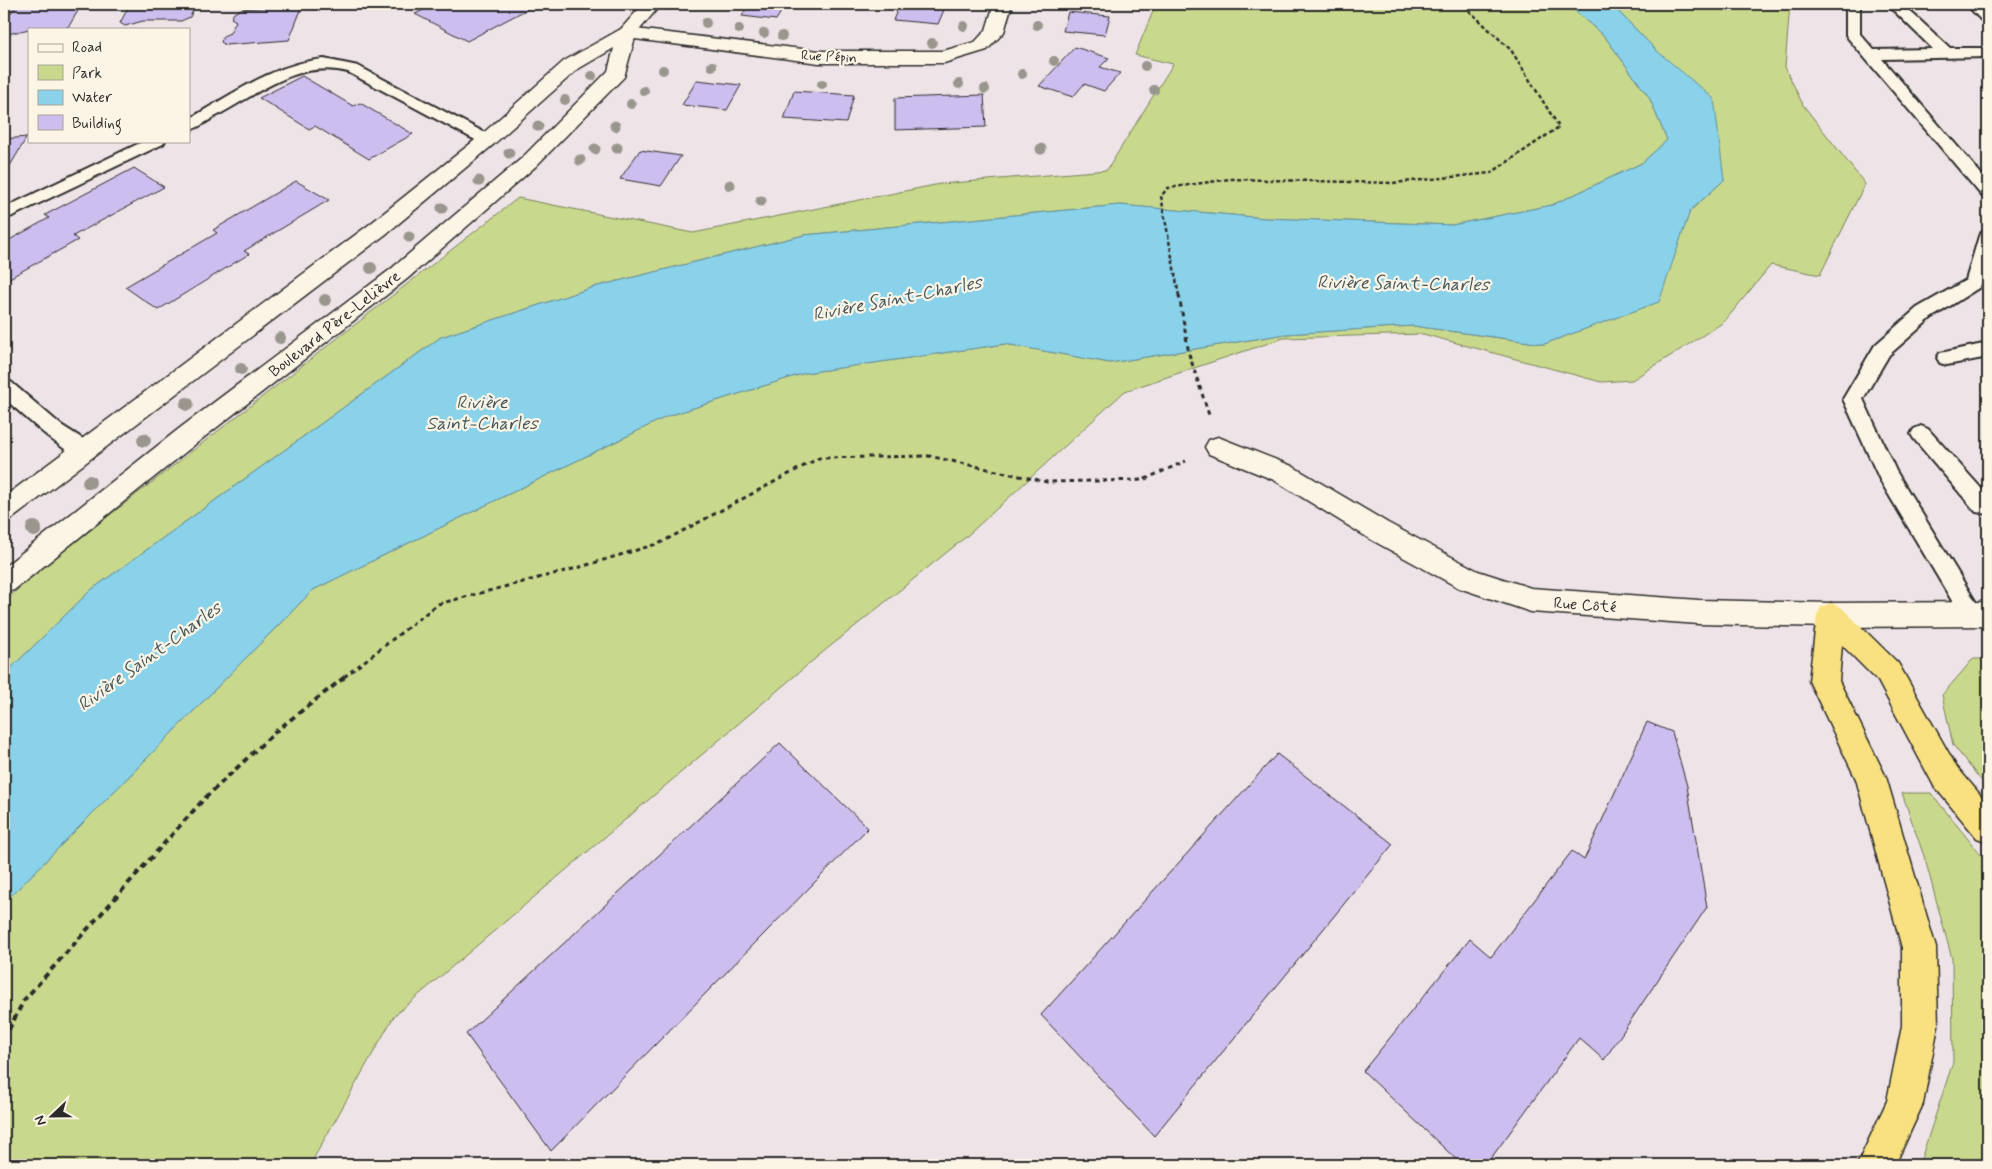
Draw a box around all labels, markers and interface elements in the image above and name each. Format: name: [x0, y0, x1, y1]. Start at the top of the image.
legend: [28, 28, 190, 142]
text: Road: [72, 38, 102, 58]
street label: Rue Pépin: [801, 47, 857, 67]
text: Park: [72, 64, 102, 84]
text: Water: [72, 88, 112, 108]
text: Building: [72, 114, 122, 135]
street label: Boulevard Père-Lelièvre: [265, 266, 405, 382]
water label: Rivière Saint-Charles: [811, 270, 986, 327]
water label: Rivière Saint-Charles: [1317, 271, 1491, 298]
water label: Rivière Saint-Charles: [427, 391, 539, 436]
street label: Rue Côté: [1553, 593, 1617, 618]
water label: Rivière Saint-Charles: [73, 596, 228, 717]
north arrow: [28, 1092, 78, 1142]
text: N: [31, 1113, 51, 1128]

